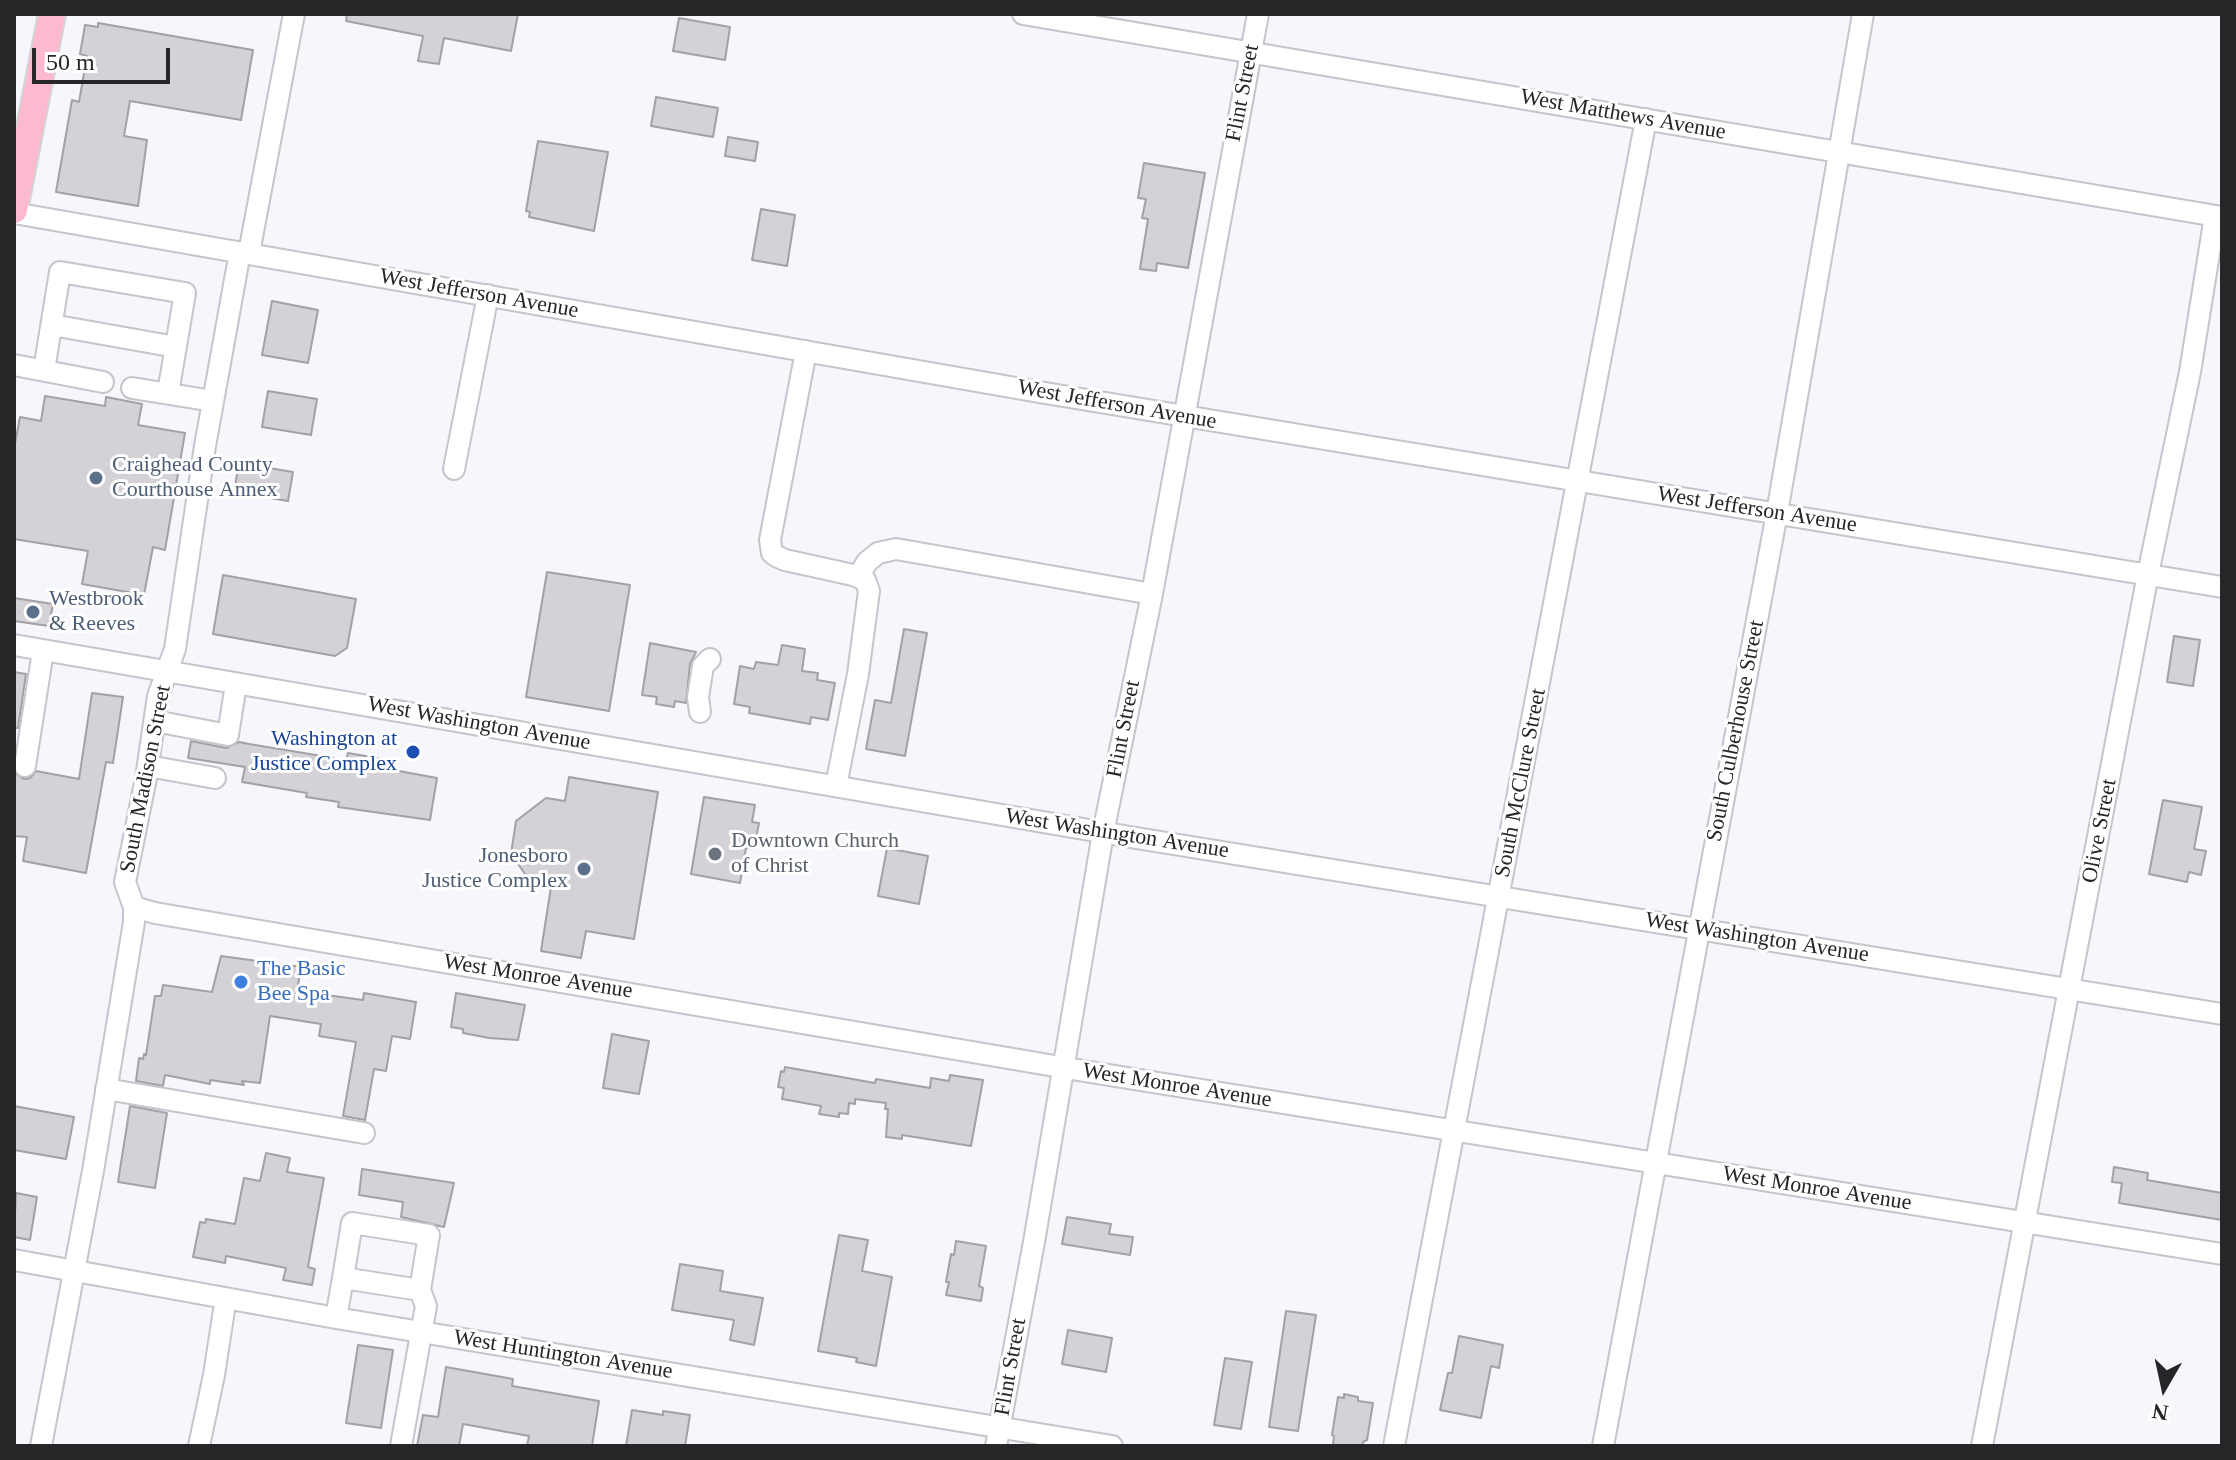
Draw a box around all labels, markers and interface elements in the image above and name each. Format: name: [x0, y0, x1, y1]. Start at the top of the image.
scale bar: [36, 32, 174, 82]
street label: Flint Street: [1221, 42, 1265, 144]
text: 50 m: [46, 49, 95, 75]
street label: West Matthews Avenue: [1518, 84, 1728, 146]
street label: West Jefferson Avenue: [378, 264, 580, 324]
street label: West Jefferson Avenue: [1016, 375, 1218, 435]
place label: Craighead County Courthouse Annex: [112, 452, 278, 504]
marker: Craighead County Courthouse Annex: [87, 469, 105, 487]
street label: West Jefferson Avenue: [1655, 481, 1859, 539]
place label: Westbrook & Reeves: [49, 586, 144, 638]
marker: Westbrook & Reeves: [24, 603, 42, 621]
street label: South Culberhouse Street: [1702, 618, 1770, 844]
street label: Flint Street: [1102, 678, 1146, 780]
street label: South Madison Street: [115, 683, 177, 875]
street label: South McClure Street: [1490, 686, 1552, 880]
street label: West Washington Avenue: [366, 691, 592, 757]
place label: Washington at Justice Complex: [251, 726, 397, 778]
marker: Washington at Justice Complex: [404, 743, 422, 761]
street label: Olive Street: [2077, 777, 2123, 885]
street label: West Washington Avenue: [1003, 803, 1231, 865]
place label: Downtown Church of Christ: [731, 828, 899, 880]
place label: Jonesboro Justice Complex: [422, 843, 568, 894]
marker: Downtown Church of Christ: [706, 845, 724, 863]
marker: Jonesboro Justice Complex: [575, 860, 593, 878]
street label: West Washington Avenue: [1643, 907, 1871, 969]
street label: West Monroe Avenue: [442, 949, 634, 1005]
place label: The Basic Bee Spa: [257, 956, 346, 1008]
marker: The Basic Bee Spa: [232, 973, 250, 991]
street label: West Monroe Avenue: [1081, 1058, 1273, 1114]
street label: West Monroe Avenue: [1721, 1161, 1913, 1217]
street label: Flint Street: [989, 1316, 1033, 1418]
street label: West Huntington Avenue: [452, 1325, 674, 1385]
north arrow: [2124, 1348, 2204, 1428]
text: N: [2150, 1399, 2170, 1426]

